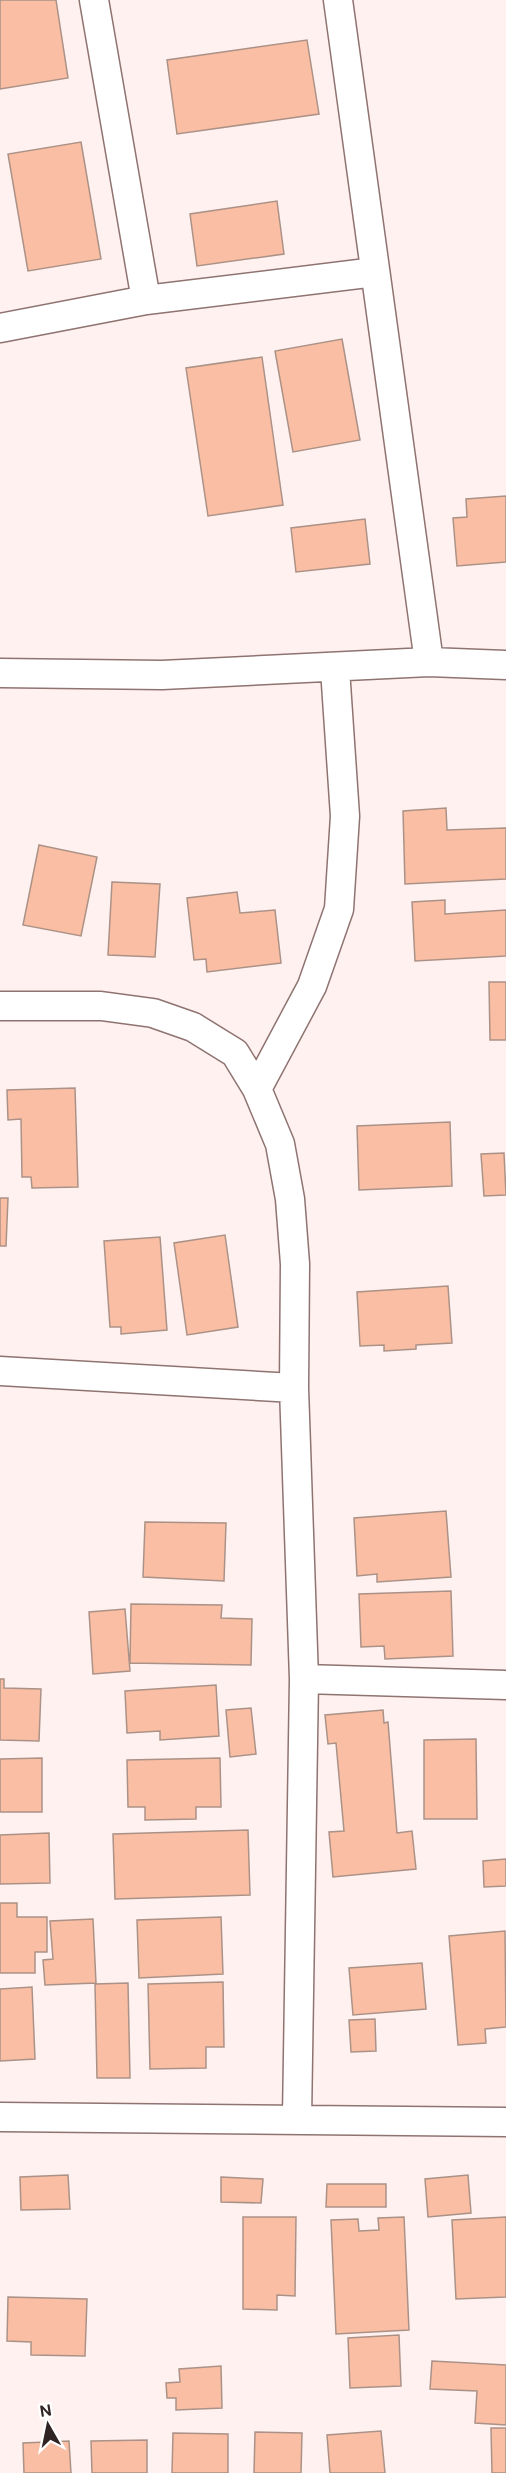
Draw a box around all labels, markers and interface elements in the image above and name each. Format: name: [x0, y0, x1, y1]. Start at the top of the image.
north arrow: [18, 2395, 78, 2455]
text: N: [38, 2399, 53, 2422]

